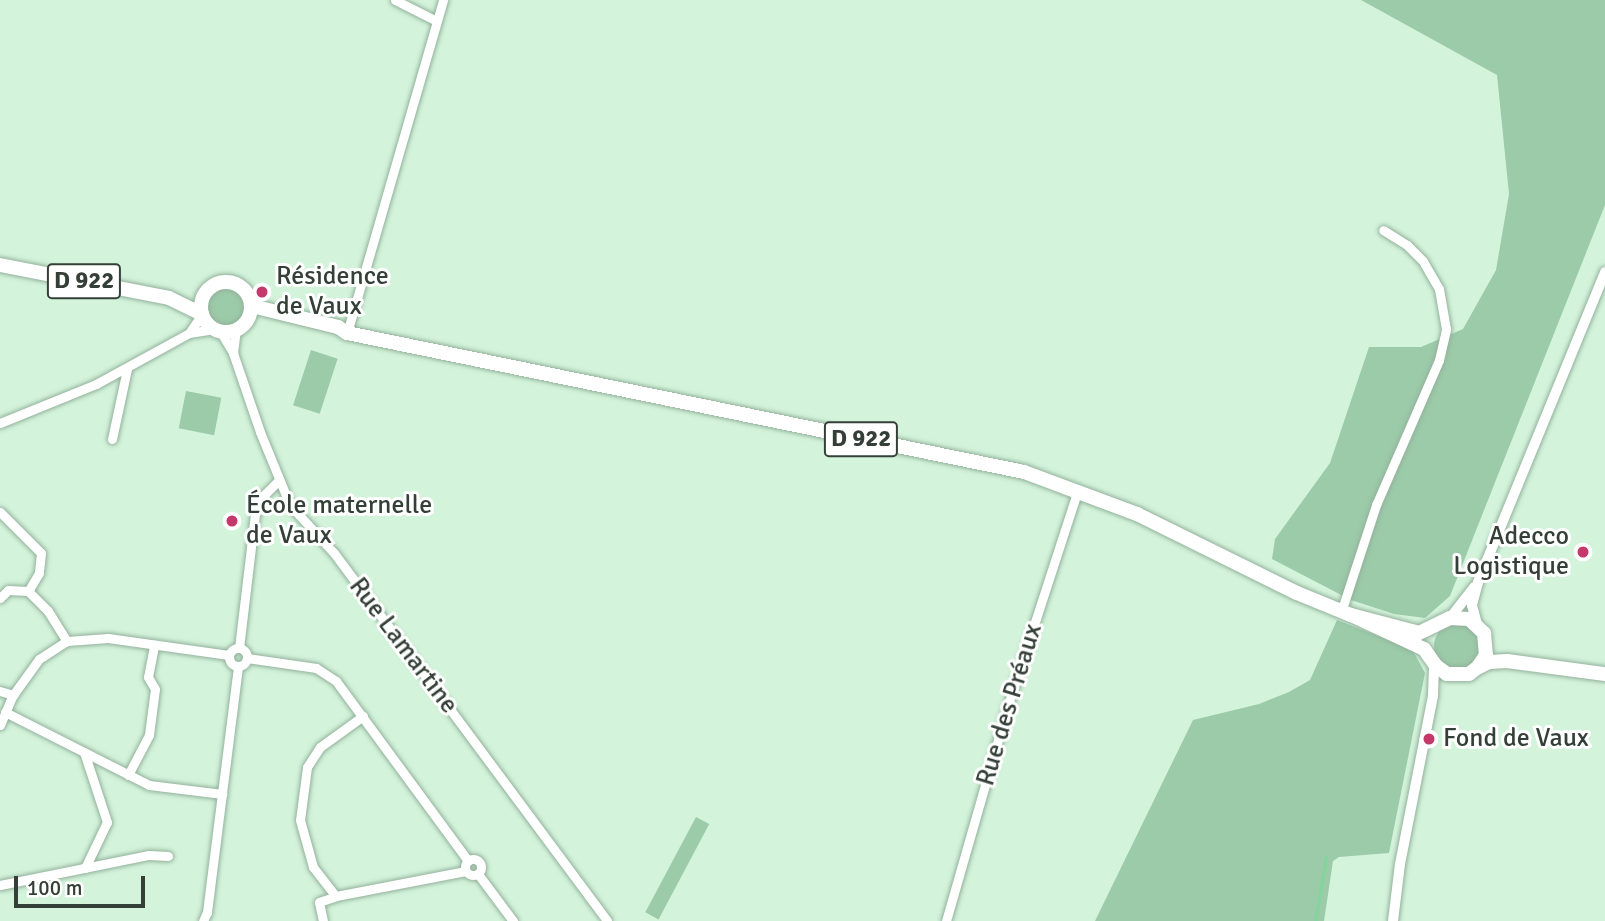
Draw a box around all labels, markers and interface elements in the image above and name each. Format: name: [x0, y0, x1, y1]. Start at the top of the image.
road number: D 922: [46, 260, 122, 302]
place label: Résidence de Vaux: [276, 261, 389, 322]
marker: Résidence de Vaux: [254, 284, 270, 300]
road number: D 922: [822, 418, 900, 460]
place label: École maternelle de Vaux: [246, 490, 432, 552]
marker: École maternelle de Vaux: [224, 513, 240, 529]
place label: Adecco Logistique: [1453, 521, 1569, 582]
marker: Adecco Logistique: [1575, 544, 1591, 560]
street label: Rue Lamartine: [342, 572, 464, 720]
street label: Rue des Préaux: [971, 620, 1049, 790]
place label: Fond de Vaux: [1443, 723, 1589, 755]
marker: Fond de Vaux: [1421, 731, 1437, 747]
scale bar: [18, 862, 149, 906]
text: 100 m: [27, 875, 82, 901]

